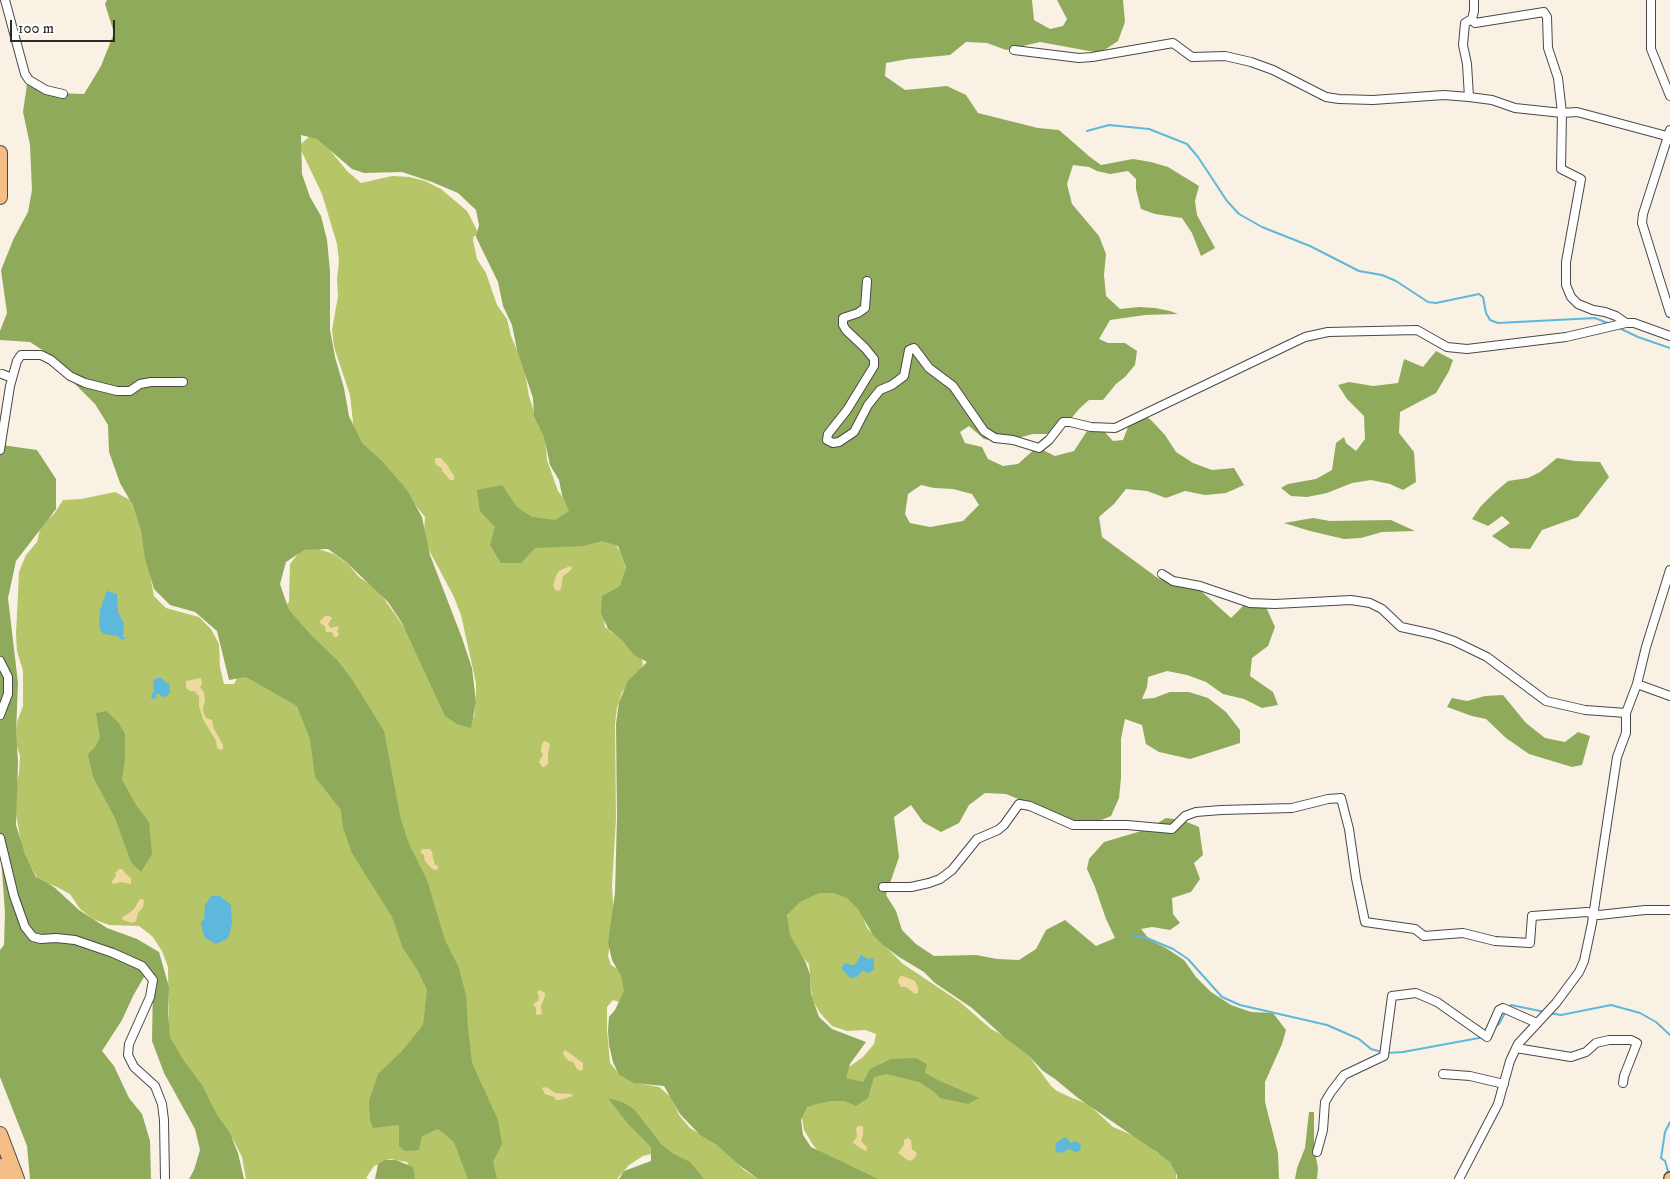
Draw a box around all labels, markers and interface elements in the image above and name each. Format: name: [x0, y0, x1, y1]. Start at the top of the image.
scale bar: [12, 10, 118, 42]
text: 100 m: [18, 19, 54, 38]

